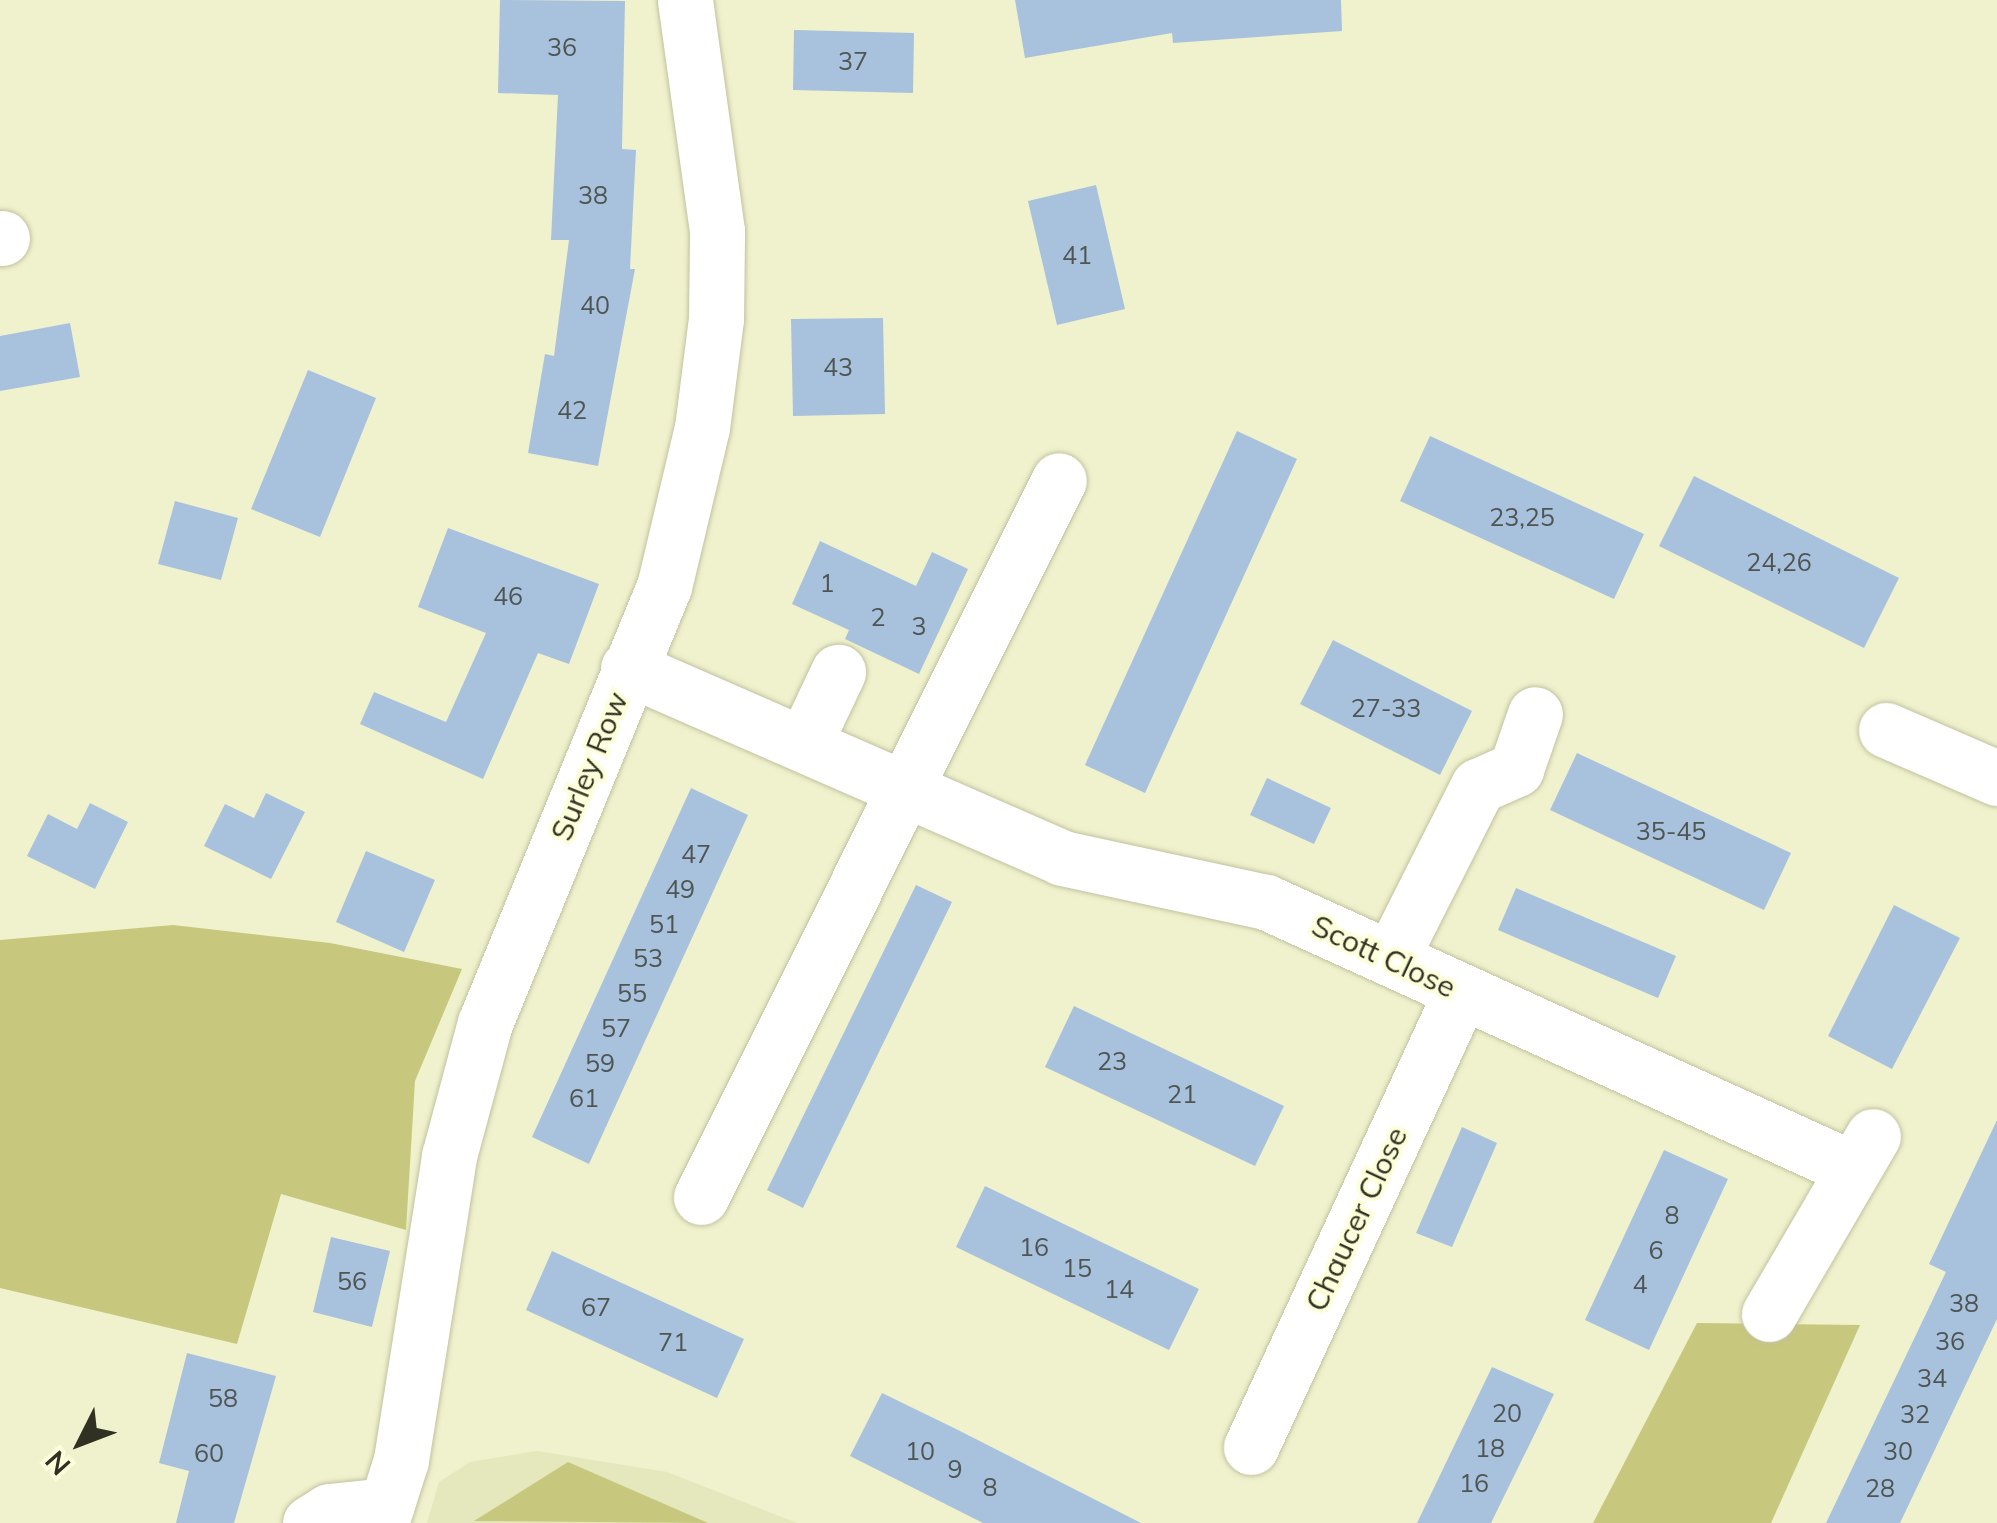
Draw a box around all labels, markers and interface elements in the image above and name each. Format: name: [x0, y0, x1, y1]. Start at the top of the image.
house number: 36: [547, 32, 577, 62]
house number: 37: [838, 46, 868, 76]
house number: 38: [578, 180, 608, 210]
house number: 41: [1062, 240, 1092, 270]
house number: 40: [580, 290, 610, 320]
house number: 43: [823, 352, 853, 382]
house number: 42: [557, 395, 587, 425]
house number: 23,25: [1489, 502, 1555, 532]
house number: 24,26: [1746, 547, 1812, 577]
house number: 1: [820, 568, 834, 598]
house number: 46: [493, 581, 523, 611]
house number: 2: [871, 602, 885, 632]
house number: 3: [912, 611, 926, 641]
street label: Surley Row: [543, 686, 635, 846]
house number: 27-33: [1351, 693, 1421, 723]
house number: 35-45: [1636, 816, 1706, 846]
house number: 47: [681, 839, 711, 869]
house number: 49: [665, 874, 695, 904]
street label: Scott Close: [1306, 907, 1462, 1005]
house number: 51: [649, 909, 679, 939]
house number: 53: [633, 943, 663, 973]
house number: 55: [617, 978, 647, 1008]
house number: 57: [601, 1013, 631, 1043]
house number: 23: [1097, 1046, 1127, 1076]
house number: 59: [585, 1048, 615, 1078]
house number: 21: [1167, 1079, 1197, 1109]
house number: 61: [569, 1083, 599, 1113]
street label: Chaucer Close: [1298, 1121, 1414, 1317]
house number: 8: [1665, 1200, 1679, 1230]
house number: 16: [1019, 1232, 1049, 1262]
house number: 6: [1649, 1235, 1663, 1265]
house number: 15: [1062, 1253, 1092, 1283]
house number: 56: [337, 1266, 367, 1296]
house number: 4: [1633, 1269, 1647, 1299]
house number: 14: [1104, 1274, 1134, 1304]
house number: 38: [1949, 1288, 1979, 1318]
house number: 67: [581, 1292, 611, 1322]
house number: 36: [1935, 1326, 1965, 1356]
house number: 71: [658, 1327, 688, 1357]
house number: 34: [1917, 1363, 1947, 1393]
house number: 58: [208, 1383, 238, 1413]
north arrow: [30, 1393, 130, 1493]
house number: 20: [1492, 1398, 1522, 1428]
house number: 32: [1900, 1399, 1930, 1429]
house number: 18: [1475, 1433, 1505, 1463]
house number: 10: [905, 1436, 935, 1466]
house number: 30: [1883, 1436, 1913, 1466]
house number: 60: [194, 1438, 224, 1468]
text: N: [37, 1444, 77, 1483]
house number: 9: [948, 1454, 962, 1484]
house number: 16: [1459, 1468, 1489, 1498]
house number: 8: [983, 1472, 997, 1502]
house number: 28: [1865, 1473, 1895, 1503]

